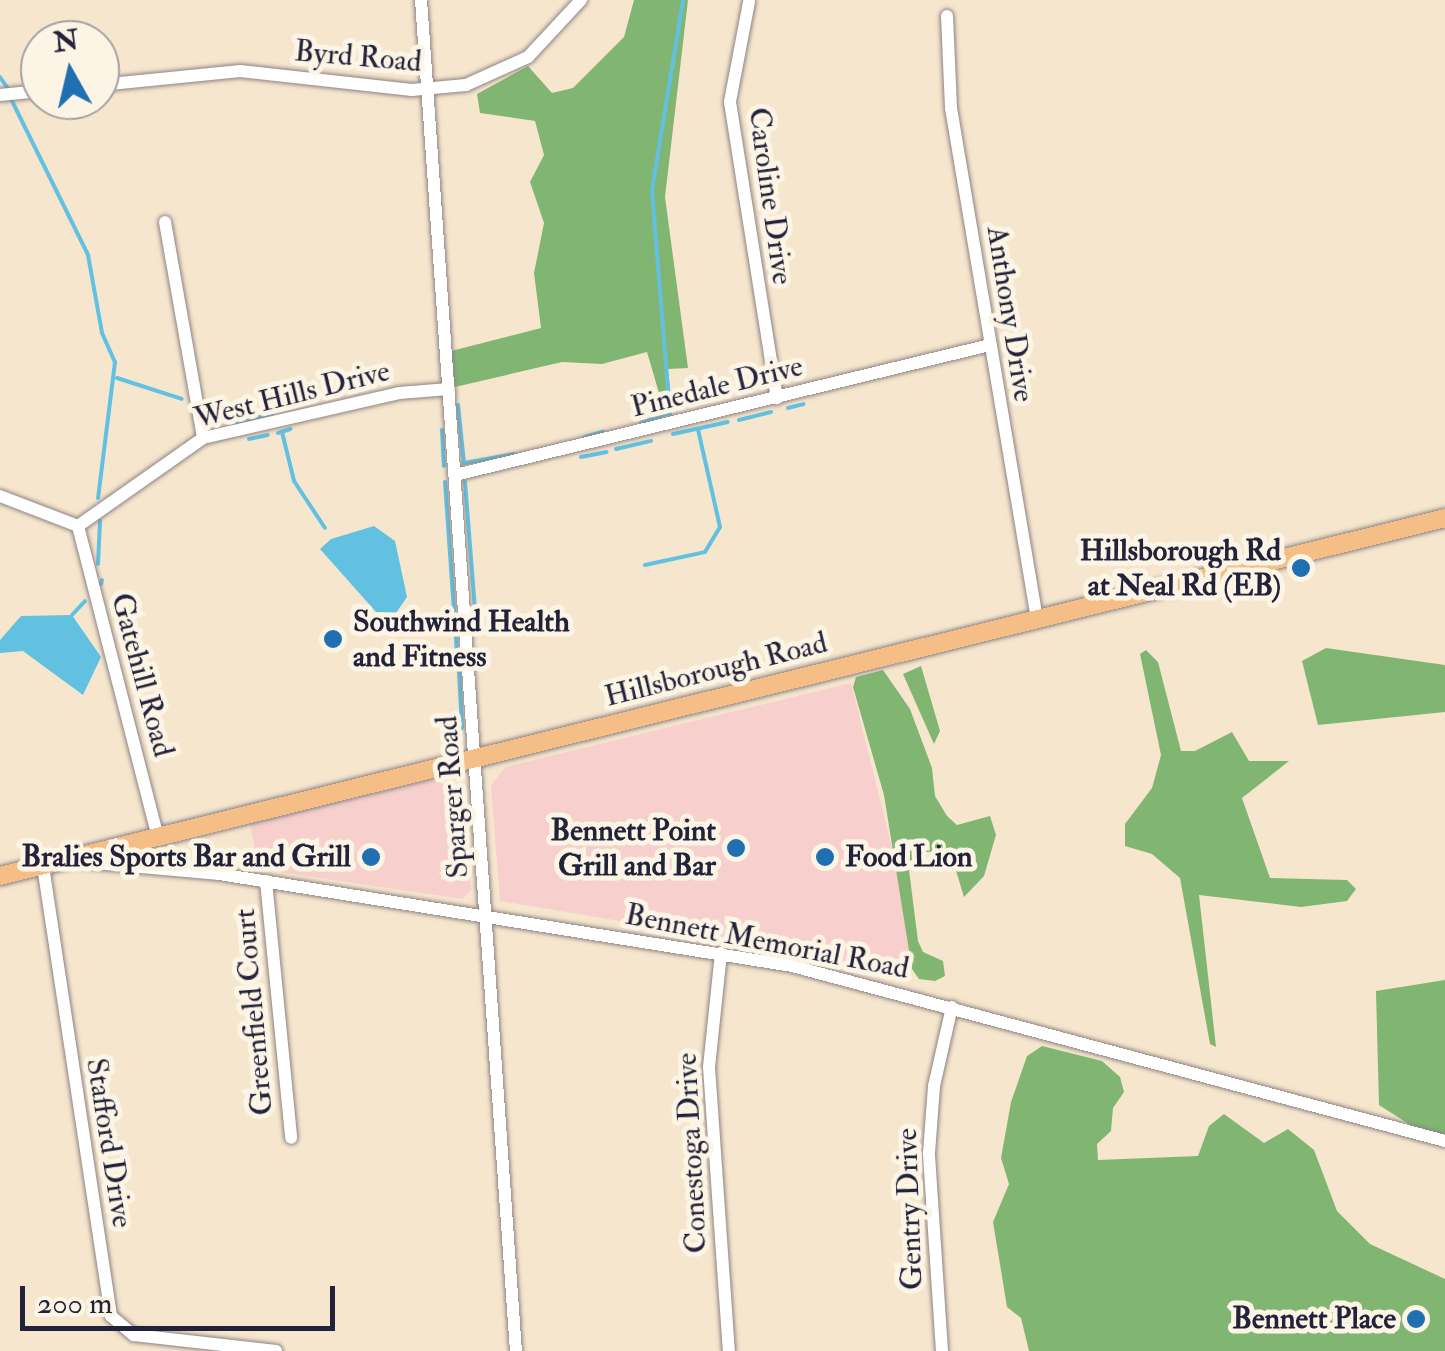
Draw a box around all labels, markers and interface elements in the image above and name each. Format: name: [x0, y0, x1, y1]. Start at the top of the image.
north arrow: [20, 20, 120, 120]
text: N: [51, 23, 81, 61]
street label: Byrd Road: [293, 34, 423, 80]
street label: Caroline Drive: [740, 105, 800, 287]
street label: Anthony Drive: [978, 223, 1042, 405]
street label: Pinedale Drive: [627, 348, 807, 426]
street label: West Hills Drive: [191, 353, 393, 437]
place label: Hillsborough Rd at Neal Rd (EB): [1080, 533, 1281, 604]
marker: Hillsborough Rd at Neal Rd (EB): [1290, 557, 1312, 579]
street label: Gatehill Road: [103, 589, 181, 761]
place label: Southwind Health and Fitness: [353, 604, 570, 674]
street label: Hillsborough Road: [601, 625, 831, 715]
marker: Southwind Health and Fitness: [322, 628, 344, 650]
street label: Sparger Road: [429, 715, 477, 879]
place label: Bennett Point Grill and Bar: [551, 813, 716, 884]
marker: Bennett Point Grill and Bar: [725, 837, 747, 859]
place label: Bralies Sports Bar and Grill: [21, 839, 351, 875]
place label: Food Lion: [845, 839, 973, 875]
marker: Bralies Sports Bar and Grill: [360, 846, 382, 868]
marker: Food Lion: [814, 846, 836, 868]
street label: Bennett Memorial Road: [622, 897, 912, 987]
street label: Greenfield Court: [227, 907, 281, 1117]
street label: Conestoga Drive: [669, 1052, 715, 1254]
street label: Stafford Drive: [78, 1056, 140, 1230]
street label: Gentry Drive: [889, 1127, 931, 1291]
scale bar: [25, 1266, 340, 1328]
text: 200 m: [37, 1285, 113, 1322]
place label: Bennett Place: [1232, 1301, 1396, 1337]
marker: Bennett Place: [1405, 1308, 1427, 1330]

